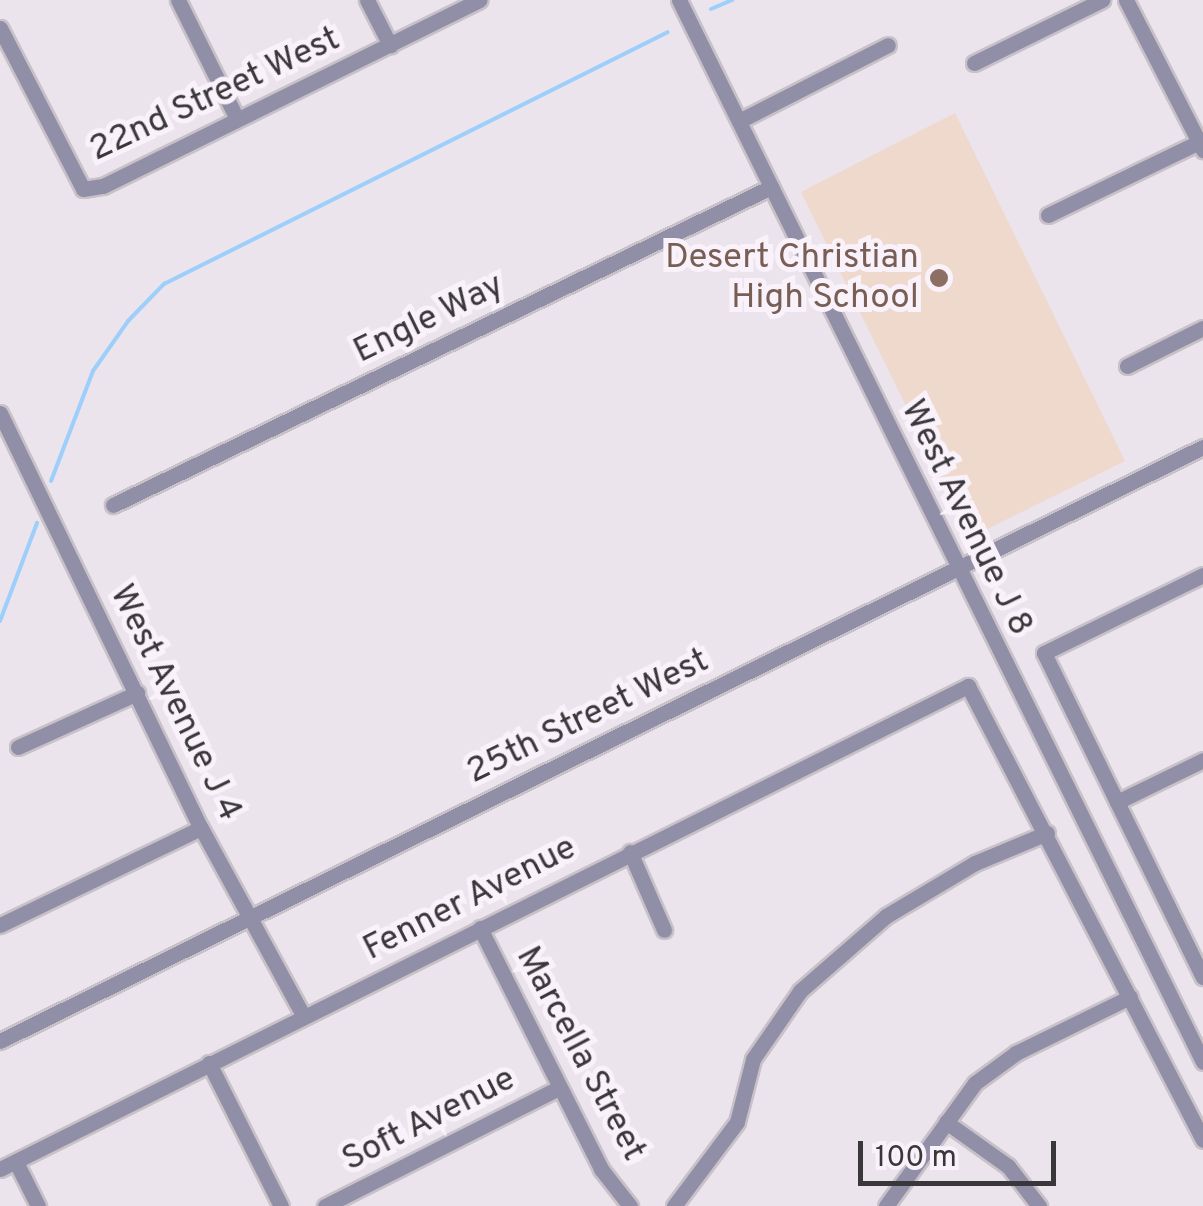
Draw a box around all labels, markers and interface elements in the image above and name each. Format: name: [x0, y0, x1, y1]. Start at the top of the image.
street label: 22nd Street West: [83, 18, 347, 172]
place label: Desert Christian High School: [665, 237, 919, 319]
street label: Engle Way: [347, 265, 511, 373]
marker: Desert Christian High School: [928, 267, 950, 289]
street label: West Avenue J 8: [890, 393, 1042, 643]
street label: West Avenue J 4: [99, 577, 251, 829]
street label: 25th Street West: [460, 640, 716, 794]
street label: Fenner Avenue: [356, 827, 584, 971]
street label: Marcella Street: [506, 940, 654, 1168]
street label: Soft Avenue: [335, 1058, 523, 1182]
scale bar: [863, 1121, 1060, 1183]
text: 100 m: [875, 1140, 957, 1177]

